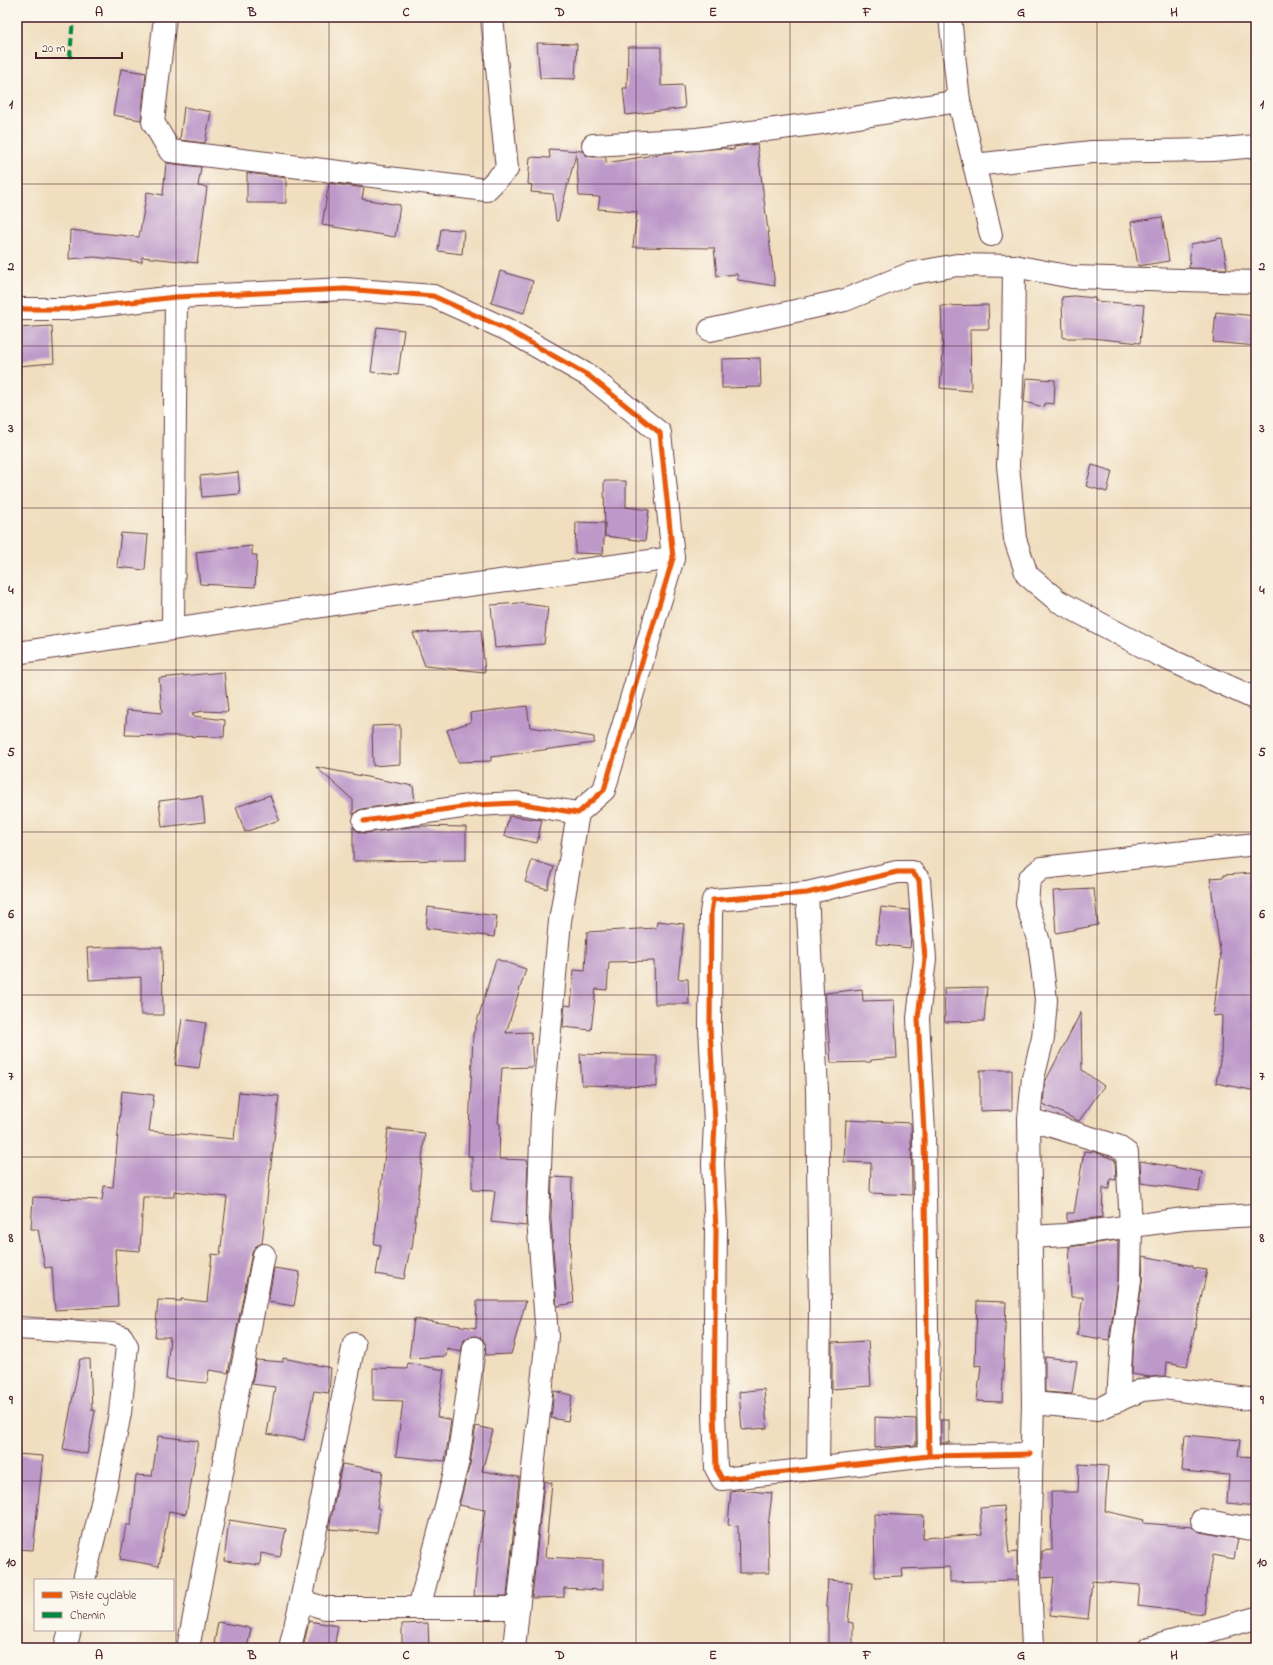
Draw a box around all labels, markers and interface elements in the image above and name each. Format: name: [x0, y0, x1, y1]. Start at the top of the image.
text: A: [95, 3, 103, 22]
text: B: [247, 3, 257, 22]
text: C: [402, 3, 410, 22]
text: D: [554, 3, 565, 22]
text: E: [709, 3, 717, 22]
text: F: [862, 3, 872, 22]
text: G: [1017, 3, 1025, 22]
text: H: [1170, 3, 1178, 22]
scale bar: [36, 34, 122, 60]
text: 20 m: [42, 40, 65, 58]
text: 1: [9, 95, 14, 114]
text: 1: [1260, 95, 1265, 114]
text: 2: [7, 257, 15, 276]
text: 2: [1258, 257, 1266, 276]
text: 3: [7, 419, 14, 438]
text: 3: [1258, 419, 1265, 438]
text: 4: [7, 581, 14, 600]
text: 4: [1258, 581, 1265, 600]
text: 5: [7, 743, 15, 762]
text: 5: [1258, 743, 1266, 762]
text: 6: [7, 905, 14, 924]
text: 6: [1258, 905, 1265, 924]
text: 7: [8, 1067, 14, 1086]
text: 7: [1259, 1067, 1265, 1086]
text: 8: [8, 1229, 14, 1248]
text: 8: [1259, 1229, 1265, 1248]
text: 9: [8, 1391, 14, 1410]
text: 9: [1259, 1391, 1265, 1410]
text: 10: [6, 1553, 16, 1572]
text: 10: [1257, 1553, 1267, 1572]
legend: [34, 1579, 174, 1631]
text: Piste cyclable: [70, 1587, 137, 1606]
text: Chemin: [70, 1607, 105, 1625]
text: A: [95, 1646, 103, 1665]
text: B: [247, 1646, 257, 1665]
text: C: [402, 1646, 410, 1665]
text: D: [554, 1646, 565, 1665]
text: E: [709, 1646, 717, 1665]
text: F: [862, 1646, 872, 1665]
text: G: [1017, 1646, 1025, 1665]
text: H: [1170, 1646, 1178, 1665]

